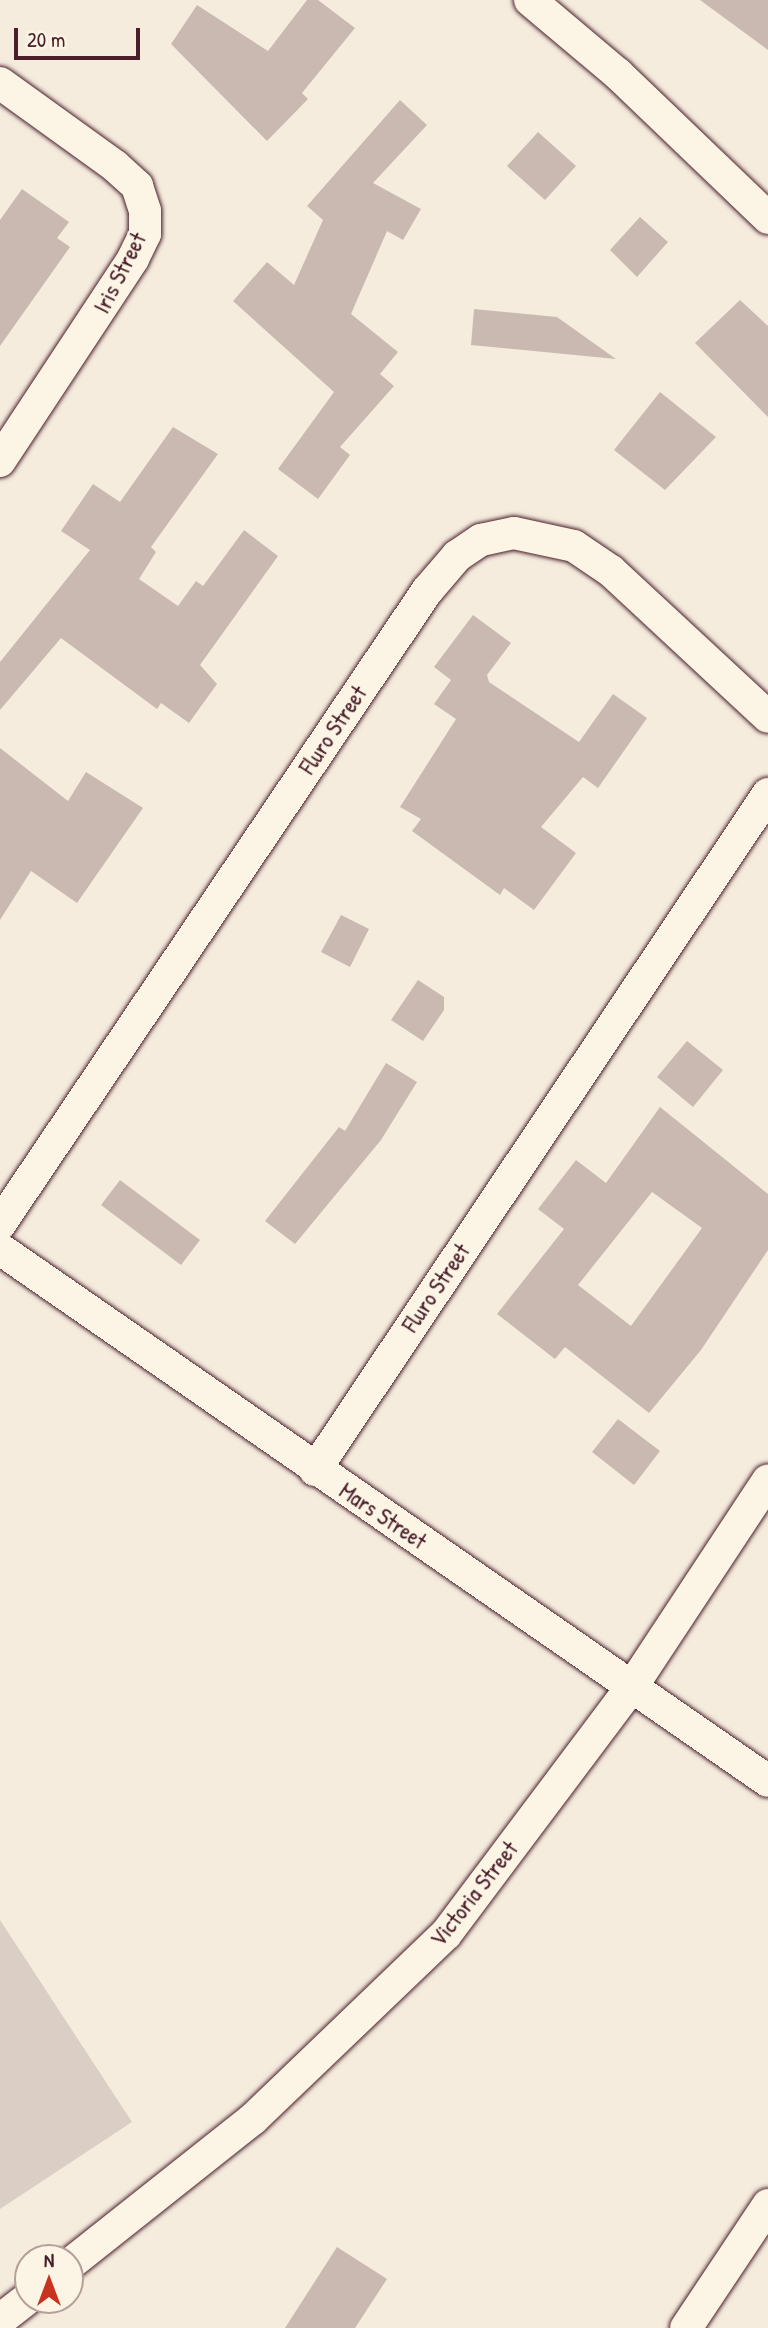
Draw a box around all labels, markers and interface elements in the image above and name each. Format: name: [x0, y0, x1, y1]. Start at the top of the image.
scale bar: [18, 14, 144, 58]
text: 20 m: [27, 25, 65, 54]
street label: Iris Street: [88, 228, 152, 318]
street label: Fluro Street: [293, 680, 373, 780]
street label: Fluro Street: [396, 1238, 476, 1338]
street label: Mars Street: [334, 1477, 432, 1555]
street label: Victoria Street: [424, 1836, 524, 1952]
north arrow: [14, 2244, 84, 2314]
text: N: [44, 2247, 54, 2273]

